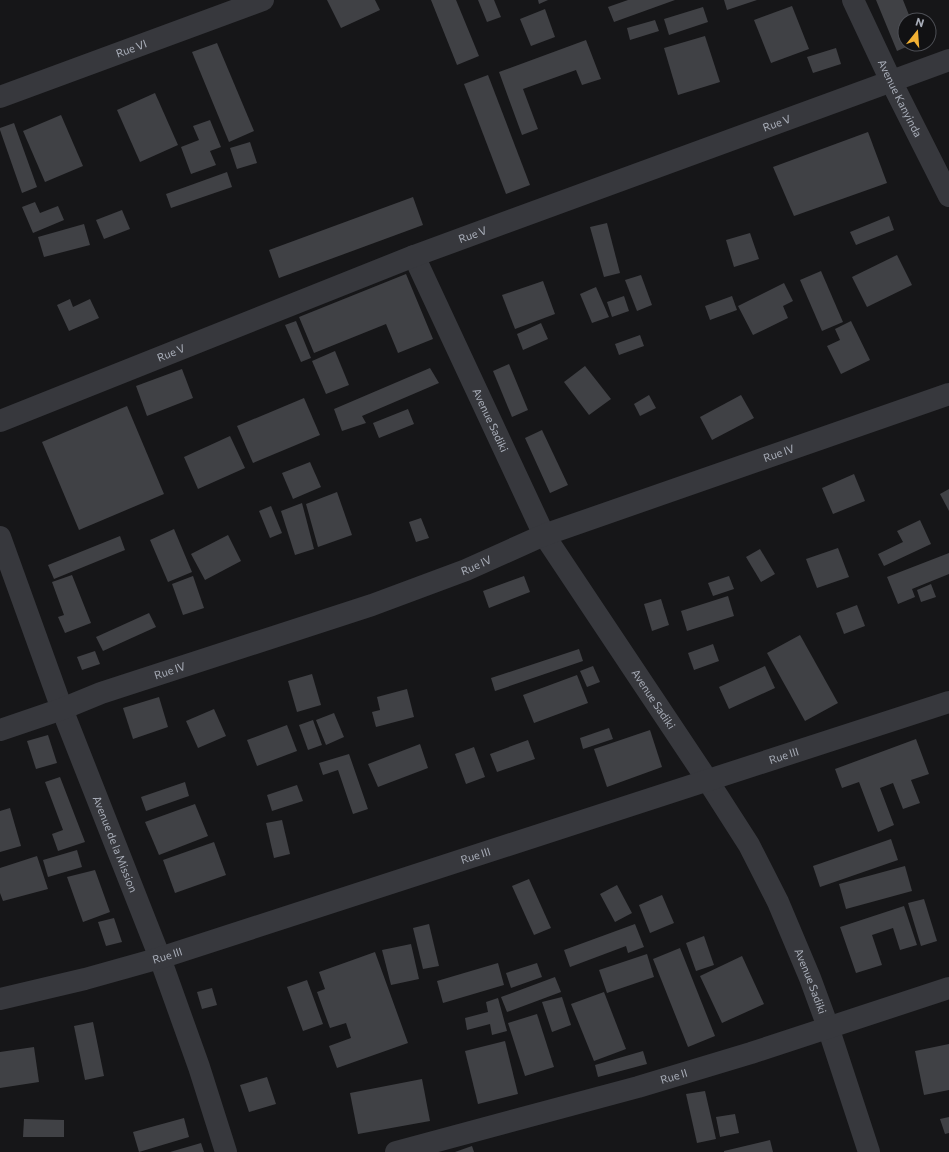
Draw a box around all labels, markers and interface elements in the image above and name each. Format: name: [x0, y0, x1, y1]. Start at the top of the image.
north arrow: [897, 12, 937, 52]
text: N: [914, 15, 926, 29]
street label: Rue VI: [114, 36, 148, 60]
street label: Avenue Kanyinda: [876, 57, 925, 139]
street label: Rue V: [761, 111, 793, 134]
street label: Rue V: [457, 223, 489, 245]
street label: Rue V: [155, 341, 187, 364]
street label: Avenue Sadiki: [470, 386, 511, 454]
street label: Rue IV: [761, 441, 796, 464]
street label: Rue IV: [459, 552, 494, 577]
street label: Rue IV: [152, 659, 187, 681]
street label: Avenue Sadiki: [629, 666, 678, 731]
street label: Rue III: [767, 744, 800, 766]
street label: Avenue de la Mission: [91, 794, 141, 894]
street label: Rue III: [459, 844, 492, 866]
street label: Rue III: [151, 944, 184, 966]
street label: Avenue Sadiki: [792, 946, 830, 1016]
street label: Rue II: [659, 1066, 689, 1086]

